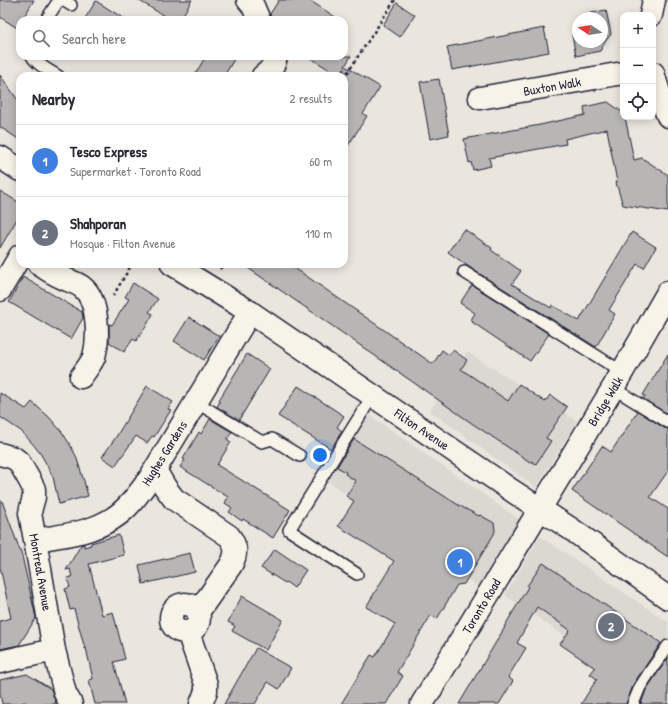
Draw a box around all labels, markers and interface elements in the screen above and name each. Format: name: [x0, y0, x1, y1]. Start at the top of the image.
north arrow: [572, 12, 608, 48]
map controls: [620, 12, 656, 120]
button: +: [620, 12, 656, 48]
search box: [16, 16, 348, 60]
icon: search: [30, 27, 52, 49]
text: Search here: [62, 28, 126, 49]
button: −: [620, 48, 656, 84]
street label: Buxton Walk: [522, 72, 583, 100]
button: locate: [620, 84, 656, 120]
text: Nearby: [32, 87, 75, 110]
text: 2 results: [290, 89, 332, 107]
text: Tesco Express: [70, 141, 147, 162]
text: 1: [43, 152, 47, 170]
text: 60 m: [309, 152, 332, 170]
text: Supermarket · Toronto Road: [70, 162, 201, 180]
text: Shahporan: [70, 213, 126, 234]
text: 2: [42, 224, 48, 242]
text: 110 m: [305, 224, 332, 242]
text: Mosque · Filton Avenue: [70, 234, 176, 252]
street label: Bridge Walk: [583, 372, 627, 429]
street label: Filton Avenue: [390, 403, 453, 454]
street label: Hughes Gardens: [137, 417, 191, 489]
your location: [310, 445, 330, 465]
street label: Montreal Avenue: [25, 532, 57, 612]
pin: 1: [447, 547, 473, 577]
street label: Toronto Road: [457, 575, 505, 637]
pin: 2: [598, 611, 624, 641]

